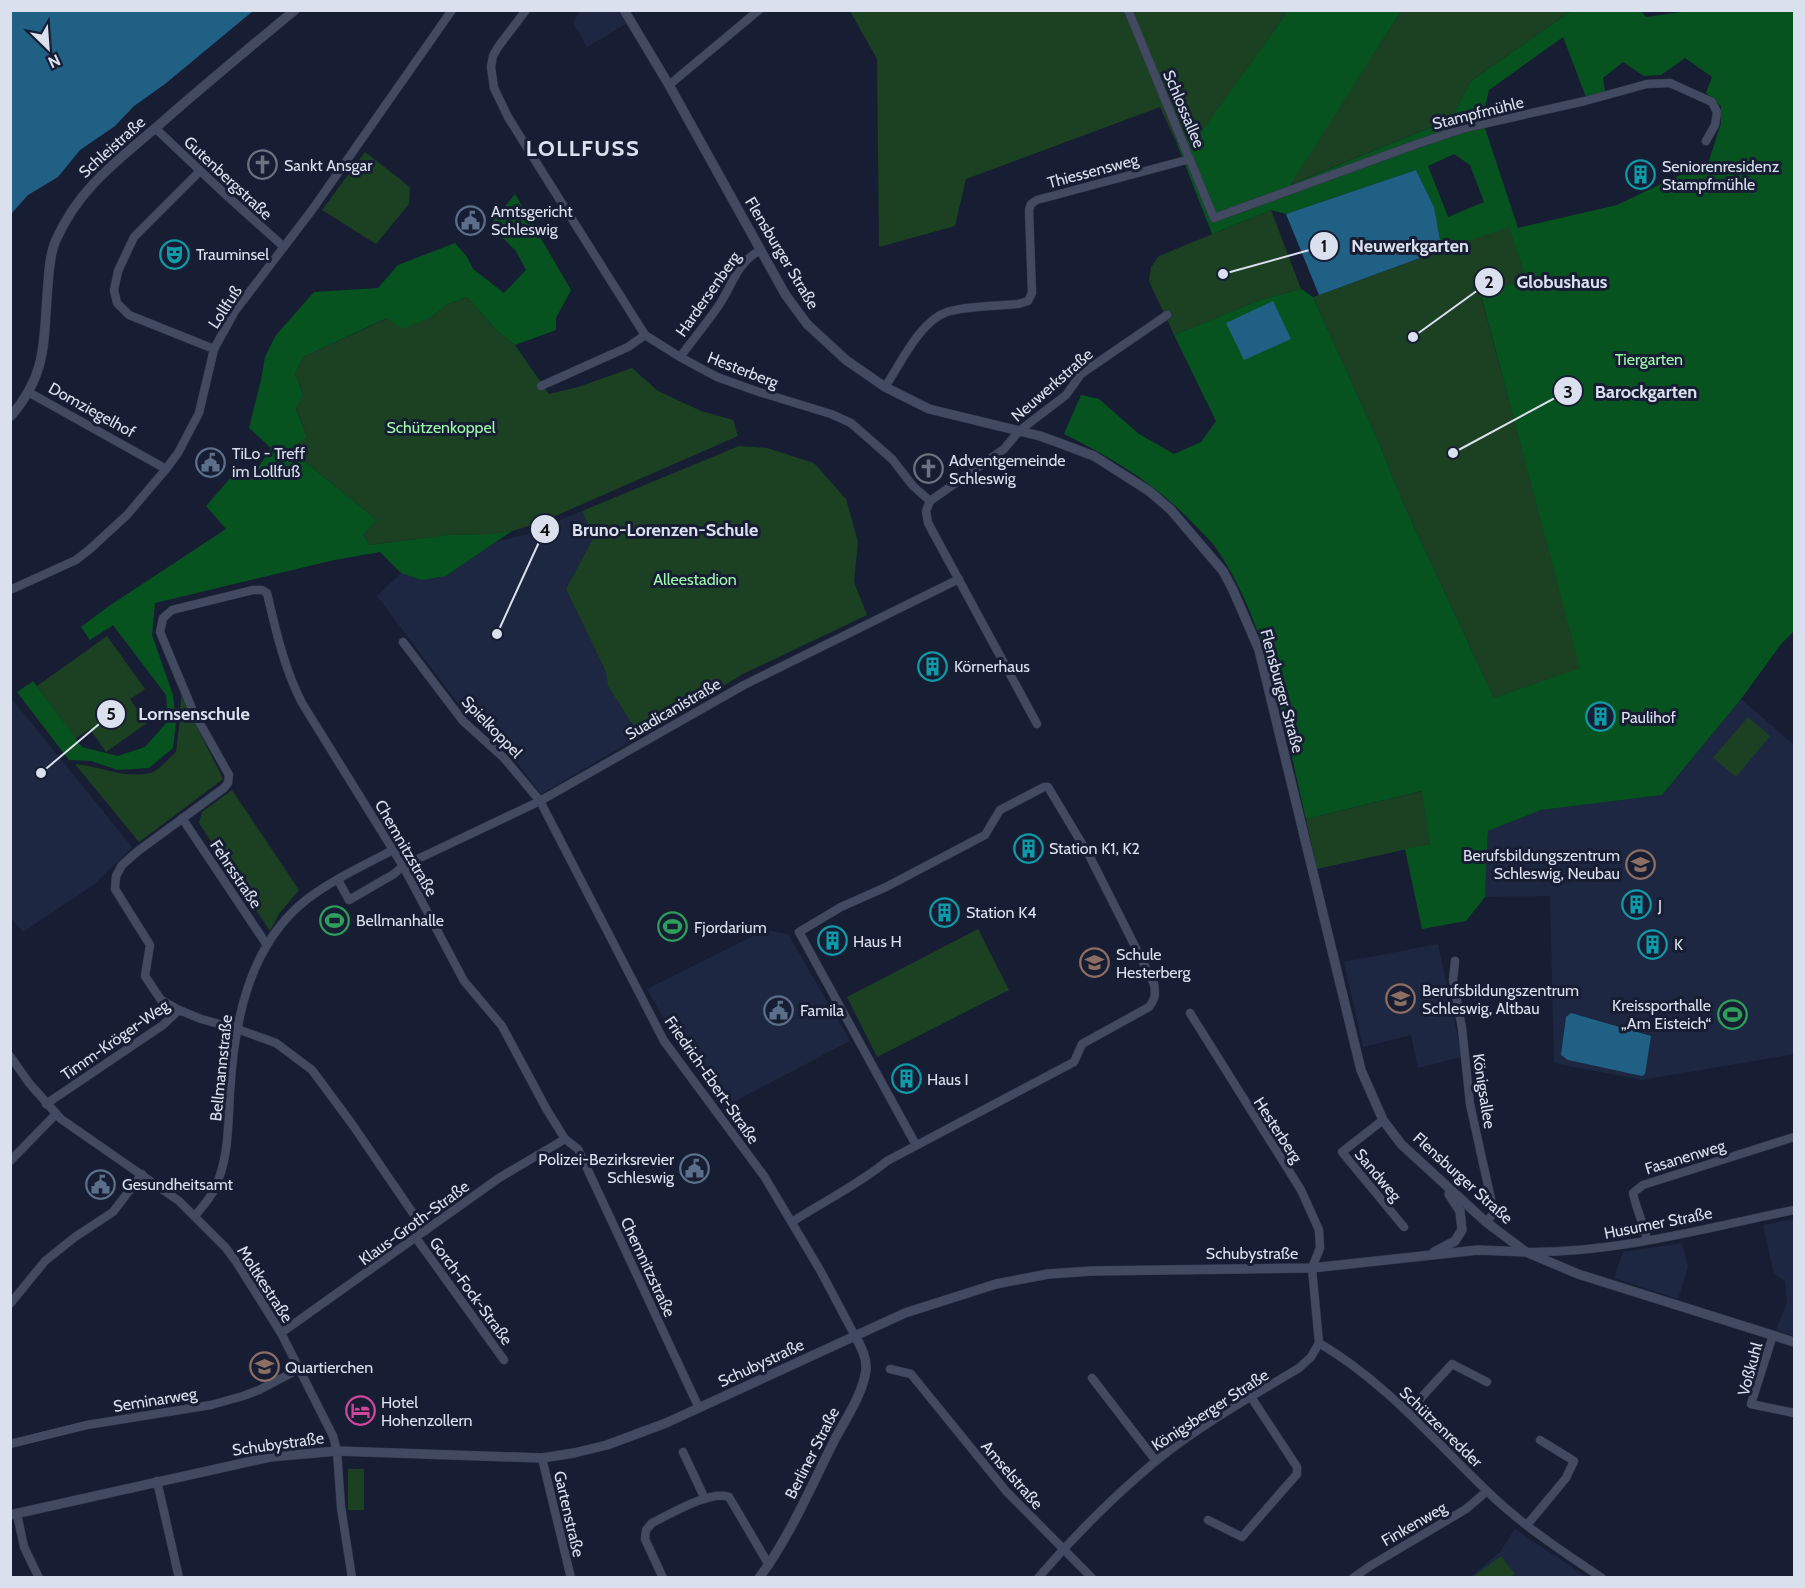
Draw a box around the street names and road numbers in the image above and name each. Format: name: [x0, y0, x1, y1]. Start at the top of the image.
street label: Schlossallee: [1159, 67, 1209, 151]
street label: Stampfmühle: [1430, 92, 1526, 134]
street label: Schleistraße: [75, 112, 149, 182]
street label: Gutenbergstraße: [180, 132, 276, 224]
street label: Thiessensweg: [1045, 149, 1142, 192]
street label: Flensburger Straße: [741, 194, 823, 312]
street label: Hardersenberg: [672, 247, 745, 340]
street label: Lollfuß: [204, 282, 246, 332]
street label: Neuwerkstraße: [1007, 345, 1097, 425]
street label: Hesterberg: [705, 348, 782, 393]
street label: Domziegelhof: [45, 378, 139, 442]
street label: Flensburger Straße: [1256, 627, 1308, 755]
street label: Suadicanistraße: [622, 674, 724, 744]
street label: Spielkoppel: [458, 692, 526, 762]
street label: Chemnitzstraße: [371, 796, 441, 900]
street label: Fehrsstraße: [206, 836, 266, 912]
street label: Timm-Kröger-Weg: [57, 995, 174, 1084]
street label: Friedrich-Ebert-Straße: [661, 1012, 763, 1148]
street label: Bellmannstraße: [206, 1014, 236, 1122]
street label: Königsallee: [1469, 1052, 1499, 1130]
street label: Hesterberg: [1250, 1094, 1307, 1167]
street label: Flensburger Straße: [1409, 1128, 1517, 1228]
street label: Fasanenweg: [1642, 1135, 1728, 1178]
street label: Sandweg: [1351, 1145, 1406, 1206]
street label: Klaus-Groth-Straße: [355, 1177, 473, 1269]
street label: Husumer Straße: [1602, 1203, 1714, 1243]
street label: Chemnitzstraße: [617, 1214, 679, 1320]
street label: Gorch-Fock-Straße: [425, 1233, 517, 1349]
street label: Moltkestraße: [233, 1242, 297, 1326]
street label: Schubystraße: [1206, 1244, 1298, 1263]
street label: Schubystraße: [715, 1335, 807, 1391]
street label: Voßkuhl: [1734, 1340, 1766, 1398]
street label: Königsberger Straße: [1148, 1365, 1272, 1455]
street label: Schützenredder: [1396, 1383, 1487, 1472]
street label: Seminarweg: [112, 1384, 199, 1416]
street label: Berliner Straße: [781, 1404, 843, 1502]
street label: Schubystraße: [231, 1428, 325, 1460]
street label: Amselstraße: [977, 1437, 1047, 1513]
street label: Gartenstraße: [550, 1469, 588, 1559]
street label: Finkenweg: [1378, 1497, 1451, 1550]

